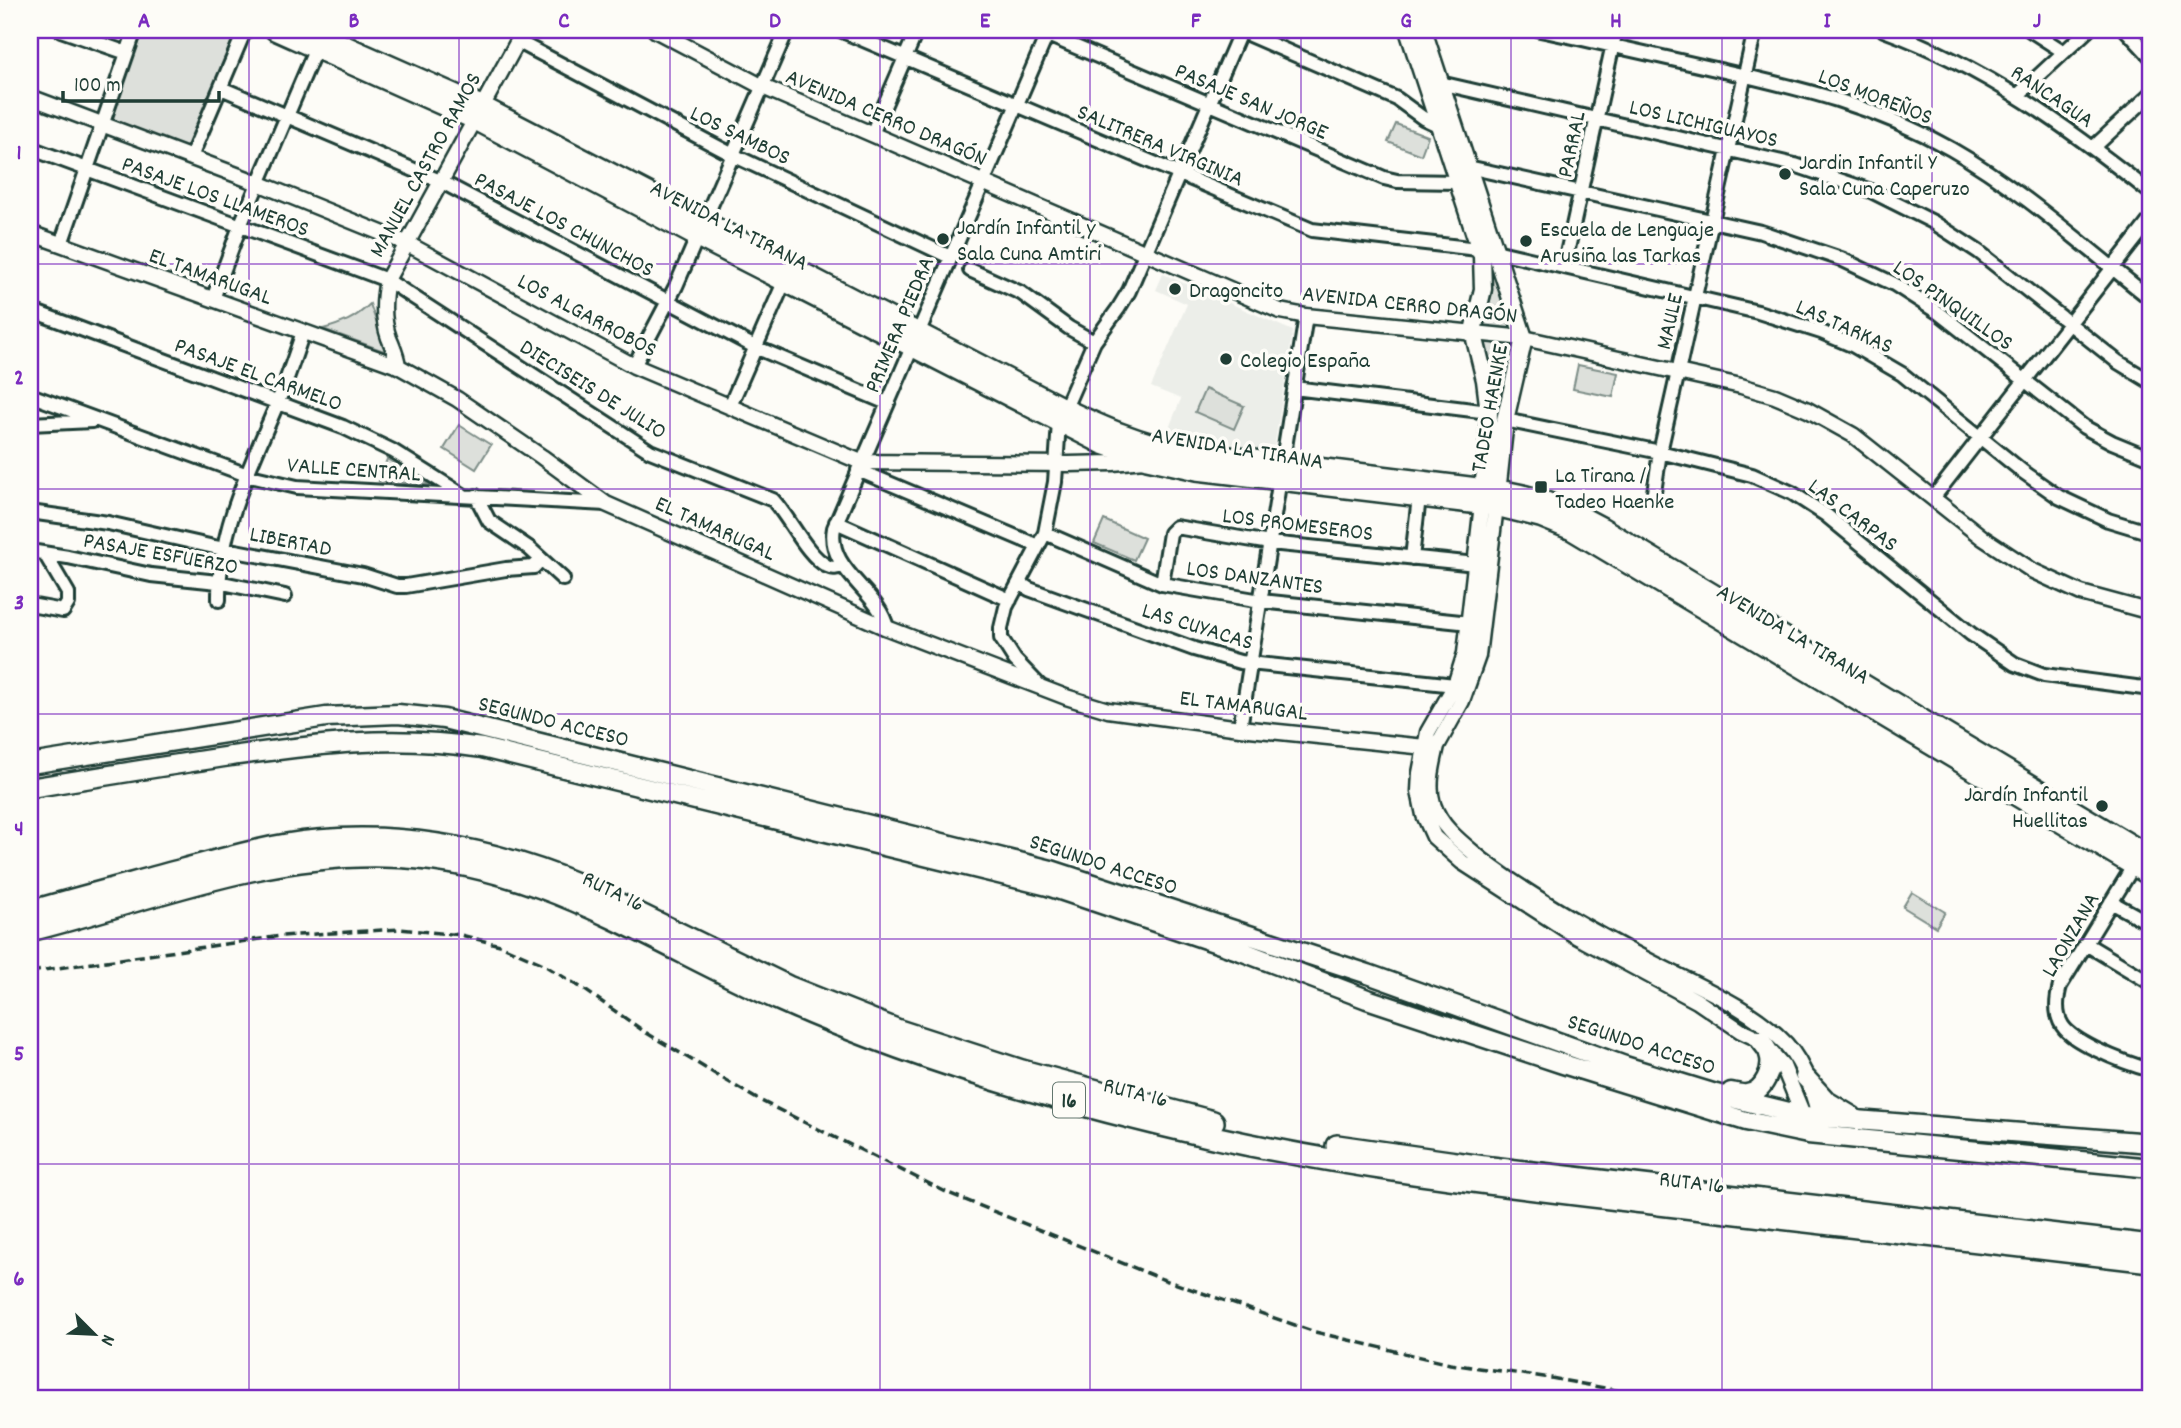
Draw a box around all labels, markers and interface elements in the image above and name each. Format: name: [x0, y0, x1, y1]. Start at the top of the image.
text: A: [138, 6, 150, 39]
text: B: [349, 6, 360, 39]
text: C: [558, 6, 570, 39]
text: D: [769, 6, 781, 39]
text: E: [980, 6, 991, 39]
text: F: [1191, 6, 1202, 39]
text: G: [1400, 6, 1412, 39]
text: H: [1610, 6, 1622, 39]
text: I: [1823, 6, 1831, 39]
text: J: [2033, 6, 2041, 39]
street label: PASAJE SAN JORGE: [1169, 56, 1333, 151]
street label: RANCAGUA: [2003, 58, 2099, 138]
scale bar: [63, 60, 219, 104]
street label: LOS MOREÑOS: [1813, 61, 1937, 135]
street label: AVENIDA CERRO DRAGÓN: [780, 62, 992, 177]
street label: MANUEL CASTRO RAMOS: [362, 67, 492, 264]
text: 100 m: [74, 72, 121, 102]
street label: LOS LICHIGUAYOS: [1626, 92, 1781, 159]
street label: SALITRERA VIRGINIA: [1071, 97, 1248, 197]
street label: LOS SAMBOS: [683, 99, 795, 176]
street label: PARRAL: [1550, 108, 1597, 181]
text: 1: [16, 138, 22, 171]
place label: Jardin Infantil Y Sala Cuna Caperuzo: [1799, 148, 1970, 207]
street label: PASAJE LOS LLAMEROS: [116, 149, 313, 248]
street label: PASAJE LOS CHUNCHOS: [467, 165, 659, 288]
marker: Jardin Infantil Y Sala Cuna Caperuzo: [1777, 166, 1793, 182]
street label: AVENIDA LA TIRANA: [644, 173, 813, 281]
place label: Jardín Infantil y Sala Cuna Amtiri: [957, 213, 1101, 272]
place label: Escuela de Lenguaje Arusiña las Tarkas: [1540, 215, 1714, 274]
marker: Jardín Infantil y Sala Cuna Amtiri: [935, 231, 951, 247]
marker: Escuela de Lenguaje Arusiña las Tarkas: [1518, 233, 1534, 249]
street label: EL TAMARUGAL: [144, 241, 277, 316]
street label: PRIMERA PIEDRA: [858, 252, 945, 399]
street label: LOS PINQUILLOS: [1885, 253, 2019, 361]
street label: LOS ALGARROBOS: [511, 266, 662, 368]
place label: Dragoncito: [1189, 276, 1283, 309]
street label: AVENIDA CERRO DRAGÓN: [1300, 279, 1519, 334]
marker: Dragoncito: [1167, 281, 1183, 297]
street label: MAULE: [1649, 290, 1694, 353]
street label: LAS TARKAS: [1790, 292, 1898, 364]
street label: PASAJE EL CARMELO: [169, 331, 346, 422]
street label: DIECISEIS DE JULIO: [512, 333, 672, 449]
street label: TADEO HAENKE: [1464, 341, 1519, 475]
place label: Colegio España: [1240, 346, 1371, 379]
marker: Colegio España: [1218, 351, 1234, 367]
text: 2: [14, 363, 24, 396]
street label: AVENIDA LA TIRANA: [1149, 421, 1326, 480]
street label: VALLE CENTRAL: [286, 450, 422, 493]
place label: La Tirana / Tadeo Haenke: [1555, 461, 1674, 520]
street label: LAS CARPAS: [1800, 472, 1904, 562]
marker: La Tirana / Tadeo Haenke: [1533, 479, 1549, 495]
street label: EL TAMARUGAL: [649, 489, 781, 572]
street label: LOS PROMESEROS: [1220, 501, 1375, 552]
street label: LIBERTAD: [247, 519, 334, 568]
street label: PASAJE ESFUERZO: [80, 526, 240, 585]
street label: LOS DANZANTES: [1184, 554, 1325, 605]
street label: AVENIDA LA TIRANA: [1709, 577, 1875, 695]
text: 3: [14, 588, 24, 621]
street label: LAS CUYACAS: [1137, 596, 1257, 661]
street label: EL TAMARUGAL: [1178, 683, 1310, 732]
street label: SEGUNDO ACCESO: [474, 689, 632, 758]
place label: Jardín Infantil Huellitas: [1964, 780, 2089, 839]
marker: Jardín Infantil Huellitas: [2094, 798, 2110, 814]
text: 4: [14, 814, 24, 847]
street label: SEGUNDO ACCESO: [1025, 827, 1181, 906]
street label: RUTA 16: [576, 864, 649, 922]
street label: LAONZANA: [2034, 887, 2110, 984]
street label: SEGUNDO ACCESO: [1563, 1007, 1719, 1086]
text: 5: [14, 1039, 24, 1072]
street label: RUTA 16: [1099, 1070, 1171, 1118]
road number: 16: [1053, 1082, 1085, 1118]
street label: RUTA 16: [1657, 1164, 1726, 1205]
text: 6: [13, 1264, 25, 1297]
north arrow: [60, 1298, 130, 1368]
text: N: [92, 1330, 121, 1349]

